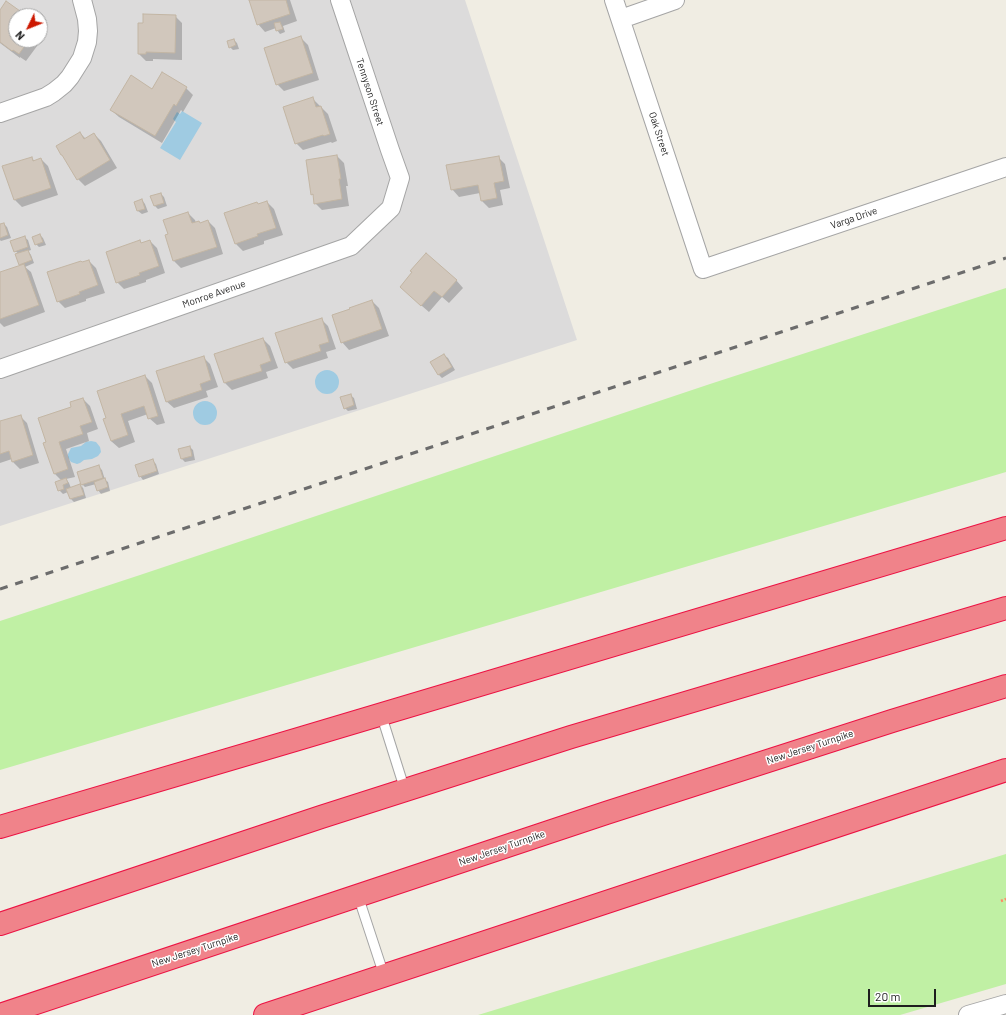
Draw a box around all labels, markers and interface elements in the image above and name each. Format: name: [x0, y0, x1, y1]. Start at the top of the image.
north arrow: [8, 8, 48, 48]
text: N: [12, 29, 27, 43]
street label: Tennyson Street: [353, 57, 387, 127]
street label: Oak Street: [646, 110, 672, 158]
street label: Varga Drive: [829, 204, 879, 232]
street label: Monroe Avenue: [181, 278, 247, 310]
street label: New Jersey Turnpike: [765, 727, 855, 767]
street label: New Jersey Turnpike: [457, 828, 547, 868]
street label: New Jersey Turnpike: [150, 930, 240, 970]
scale bar: [870, 981, 938, 1007]
text: 20 m: [875, 989, 901, 1003]

